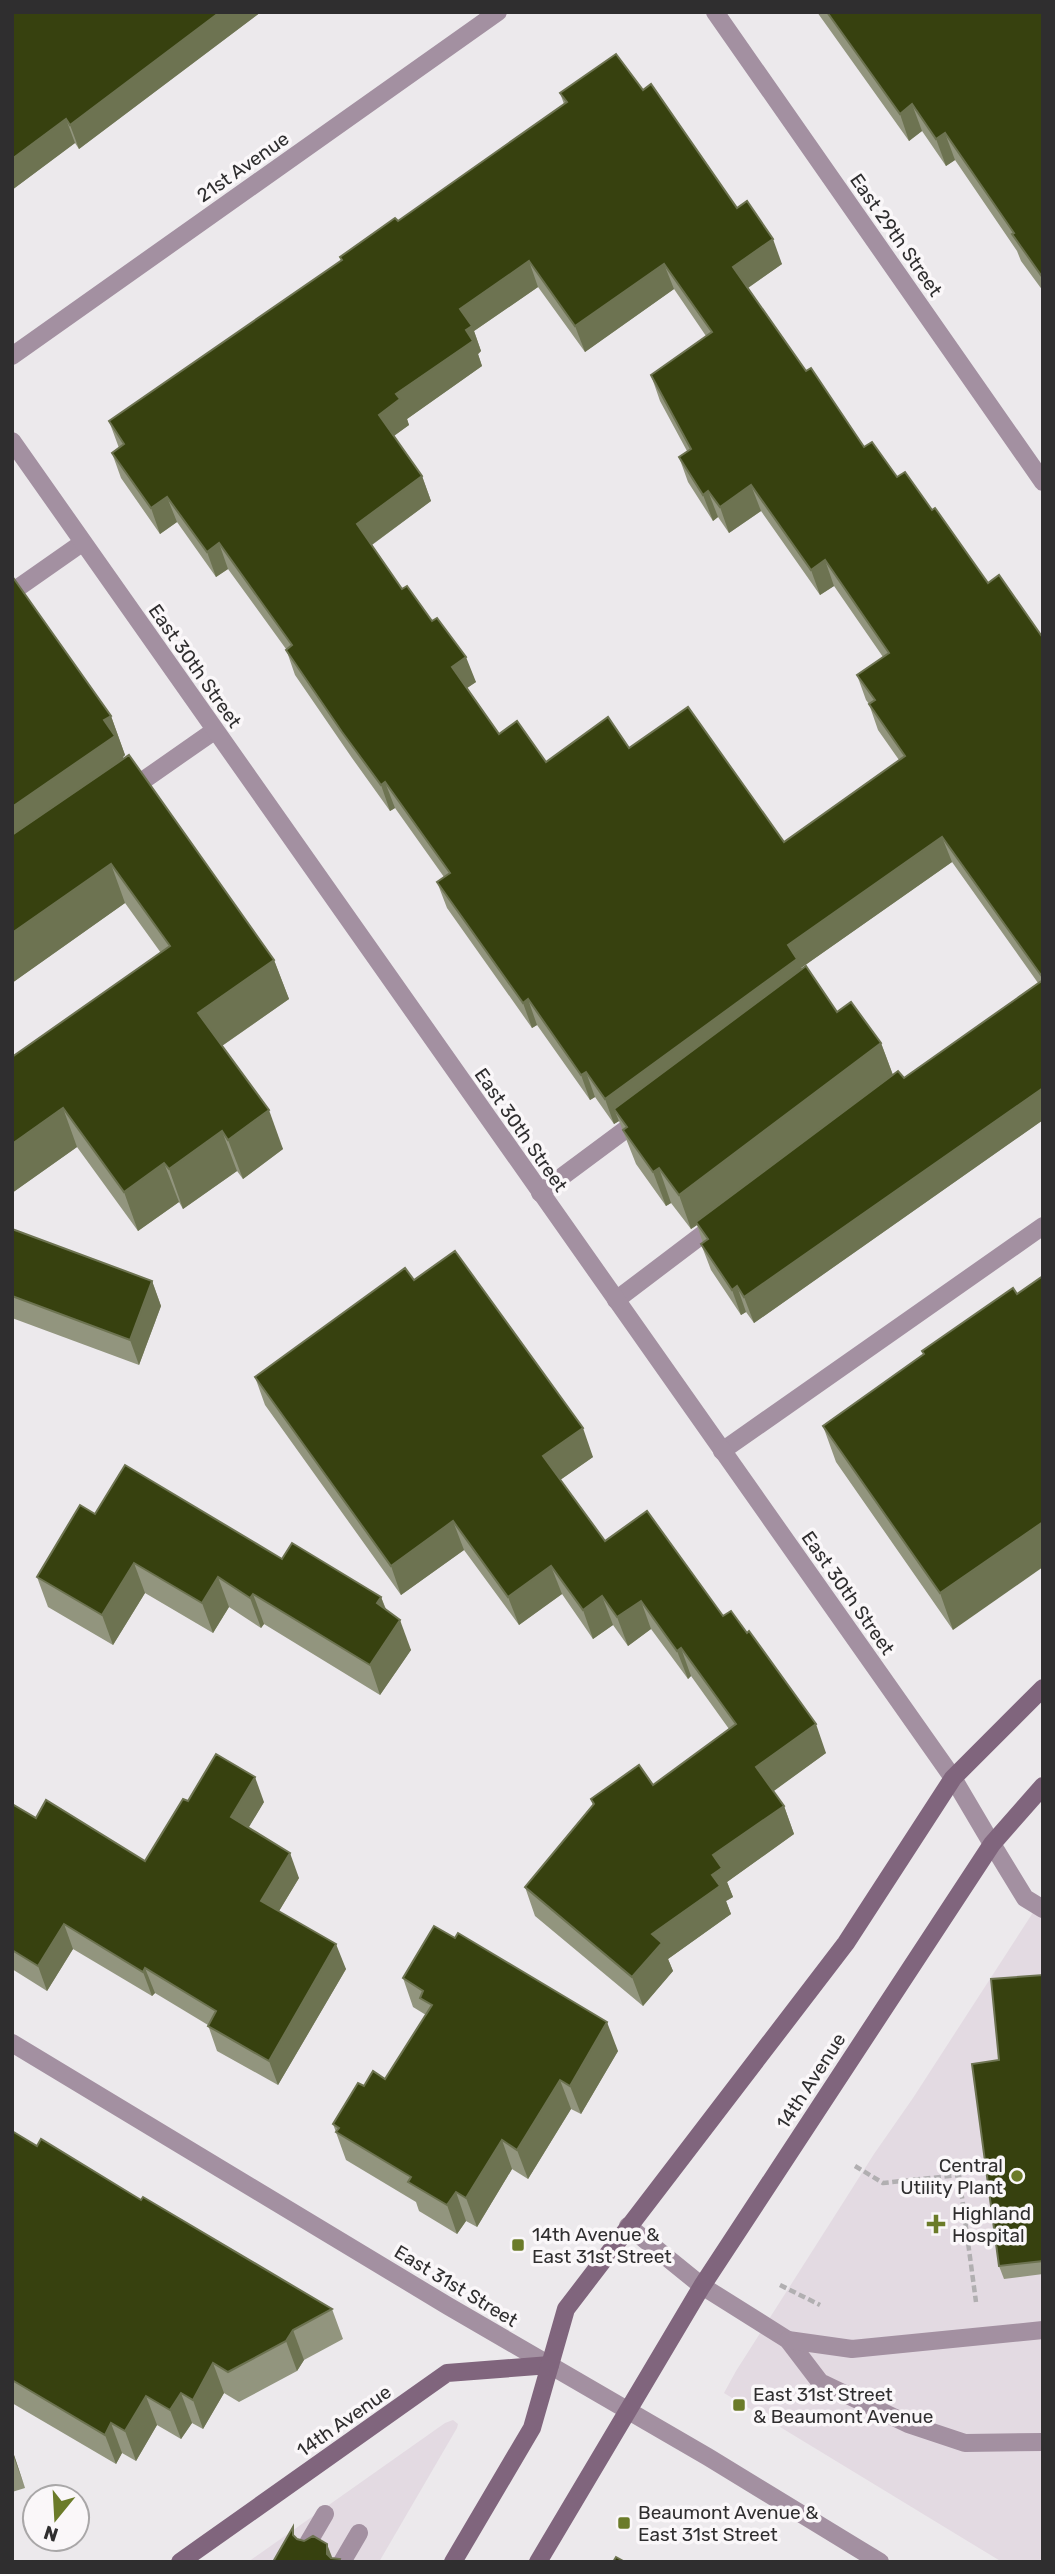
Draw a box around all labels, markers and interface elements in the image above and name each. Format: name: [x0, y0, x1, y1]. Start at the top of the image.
street label: 21st Avenue: [193, 127, 293, 207]
street label: East 29th Street: [845, 169, 947, 301]
street label: East 30th Street: [144, 600, 247, 733]
street label: East 30th Street: [470, 1064, 573, 1197]
street label: East 30th Street: [797, 1527, 900, 1660]
street label: 14th Avenue: [771, 2029, 851, 2133]
place label: Central Utility Plant: [900, 2154, 1004, 2199]
marker: Central Utility Plant: [1009, 2168, 1025, 2184]
place label: Highland Hospital: [952, 2202, 1031, 2247]
marker: Highland Hospital: [926, 2214, 946, 2234]
place label: 14th Avenue & East 31st Street: [532, 2223, 672, 2268]
marker: 14th Avenue & East 31st Street: [510, 2237, 526, 2253]
street label: East 31st Street: [390, 2240, 522, 2332]
street label: 14th Avenue: [292, 2380, 396, 2462]
place label: East 31st Street & Beaumont Avenue: [753, 2383, 933, 2428]
marker: East 31st Street & Beaumont Avenue: [731, 2397, 747, 2413]
north arrow: [21, 2483, 91, 2553]
place label: Beaumont Avenue & East 31st Street: [638, 2501, 818, 2546]
marker: Beaumont Avenue & East 31st Street: [616, 2515, 632, 2531]
text: N: [41, 2521, 61, 2547]

